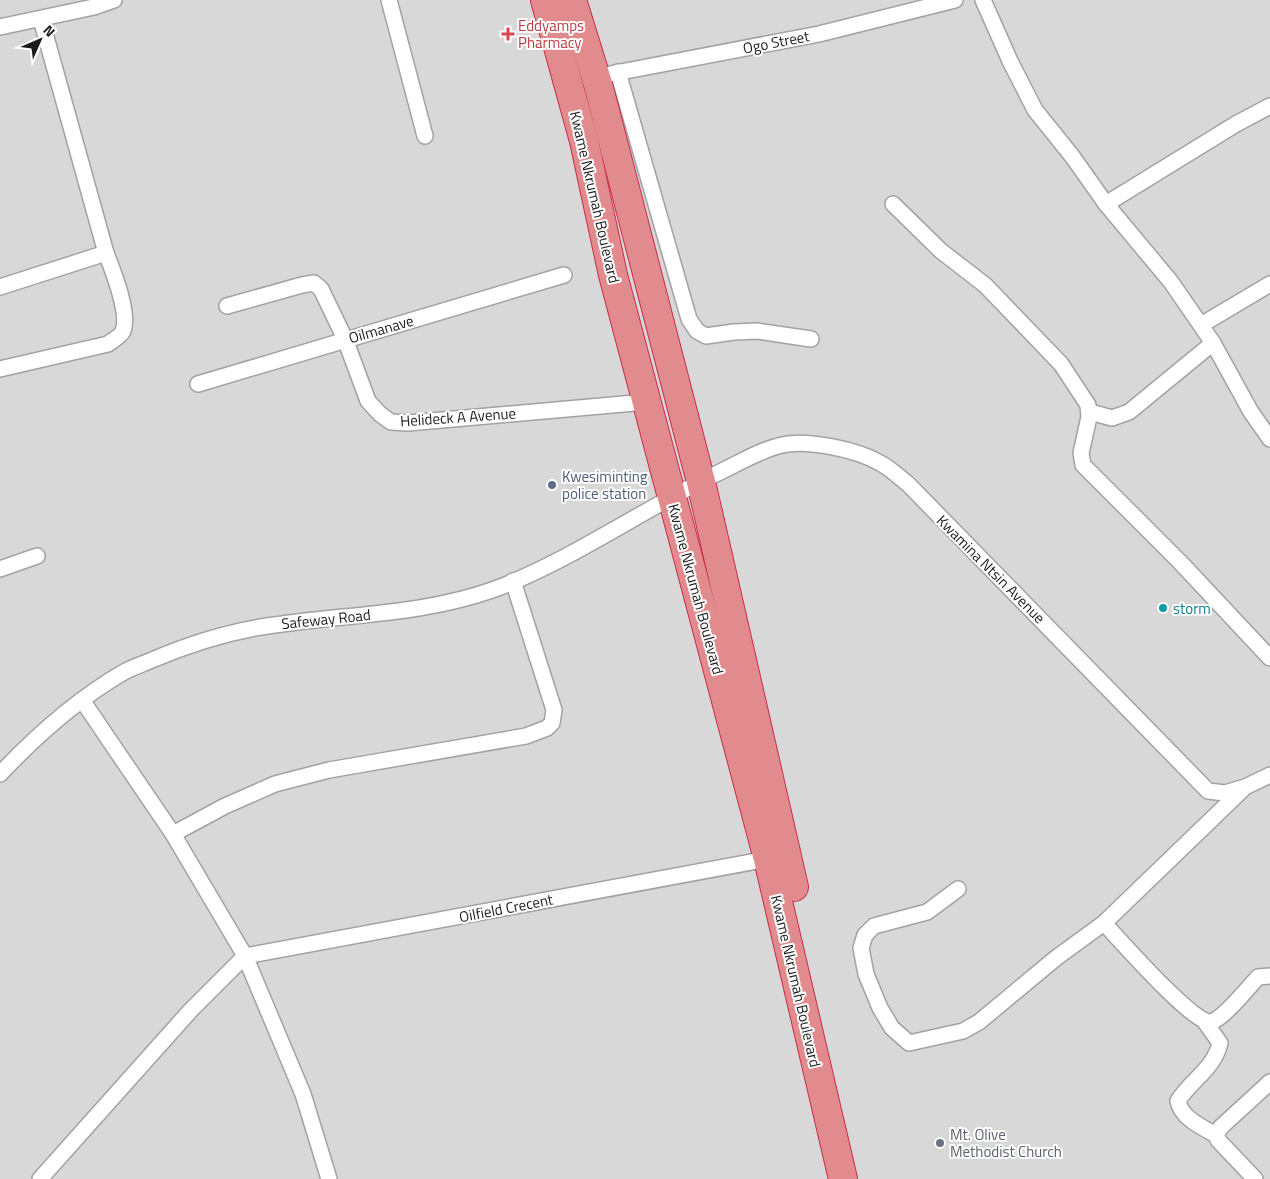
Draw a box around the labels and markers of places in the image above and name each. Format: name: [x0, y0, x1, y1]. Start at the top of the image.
place label: Eddyamps Pharmacy: [518, 14, 584, 54]
marker: Eddyamps Pharmacy: [502, 28, 514, 40]
place label: Kwesiminting police station: [562, 465, 648, 505]
marker: Kwesiminting police station: [546, 479, 558, 491]
place label: storm: [1173, 597, 1211, 620]
marker: storm: [1157, 602, 1169, 614]
place label: Mt. Olive Methodist Church: [950, 1123, 1062, 1163]
marker: Mt. Olive Methodist Church: [934, 1137, 946, 1149]

